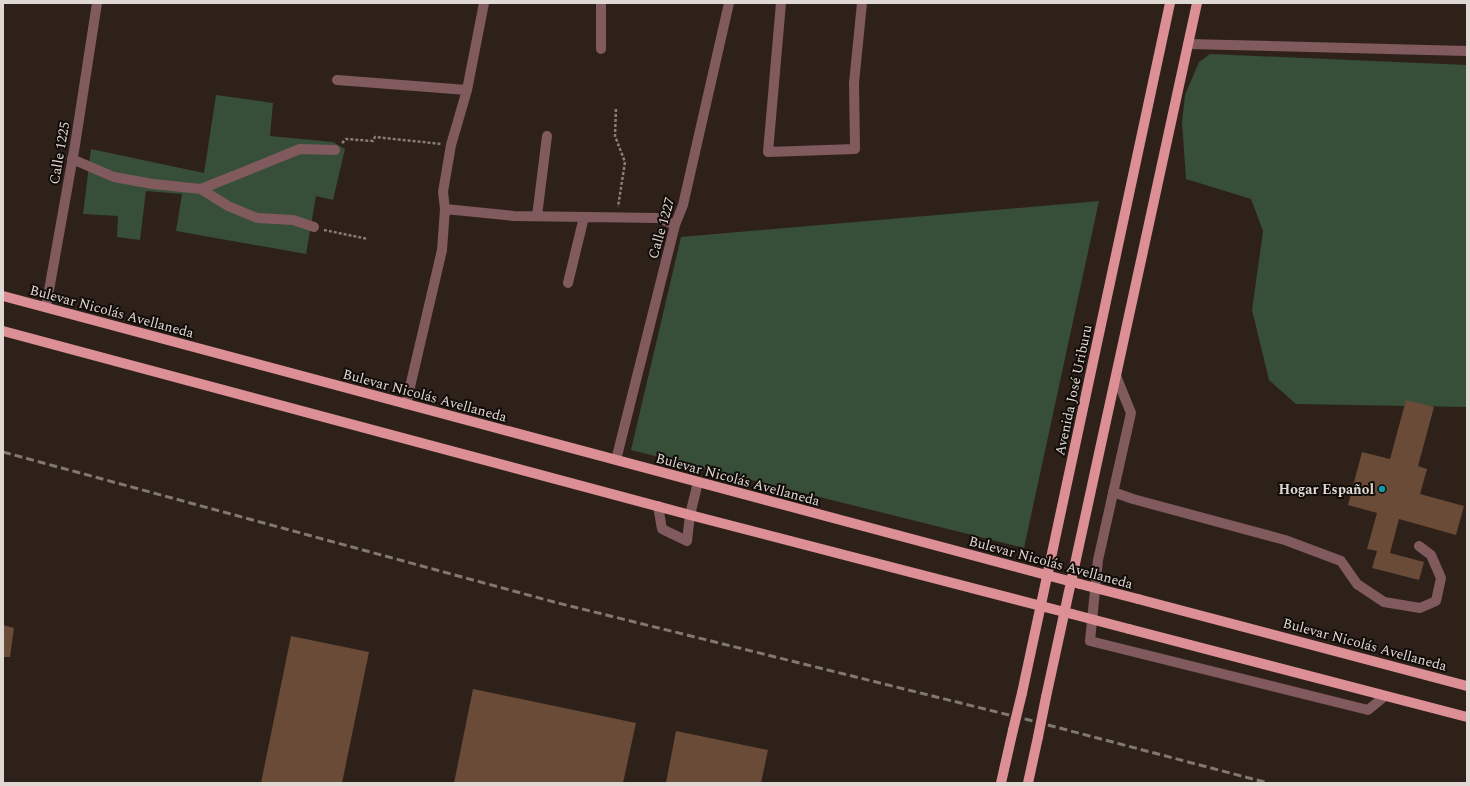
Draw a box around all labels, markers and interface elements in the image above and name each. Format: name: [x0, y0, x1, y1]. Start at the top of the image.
street label: Calle 1225: [44, 120, 75, 186]
street label: Calle 1227: [643, 195, 680, 262]
street label: Bulevar Nicolás Avellaneda: [28, 279, 196, 344]
street label: Avenida José Uriburu: [1049, 323, 1098, 457]
street label: Bulevar Nicolás Avellaneda: [341, 363, 509, 428]
street label: Bulevar Nicolás Avellaneda: [654, 447, 822, 512]
place label: Hogar Español: [1278, 479, 1374, 500]
marker: Hogar Español: [1377, 484, 1387, 494]
street label: Bulevar Nicolás Avellaneda: [967, 530, 1135, 595]
street label: Bulevar Nicolás Avellaneda: [1281, 612, 1449, 677]

